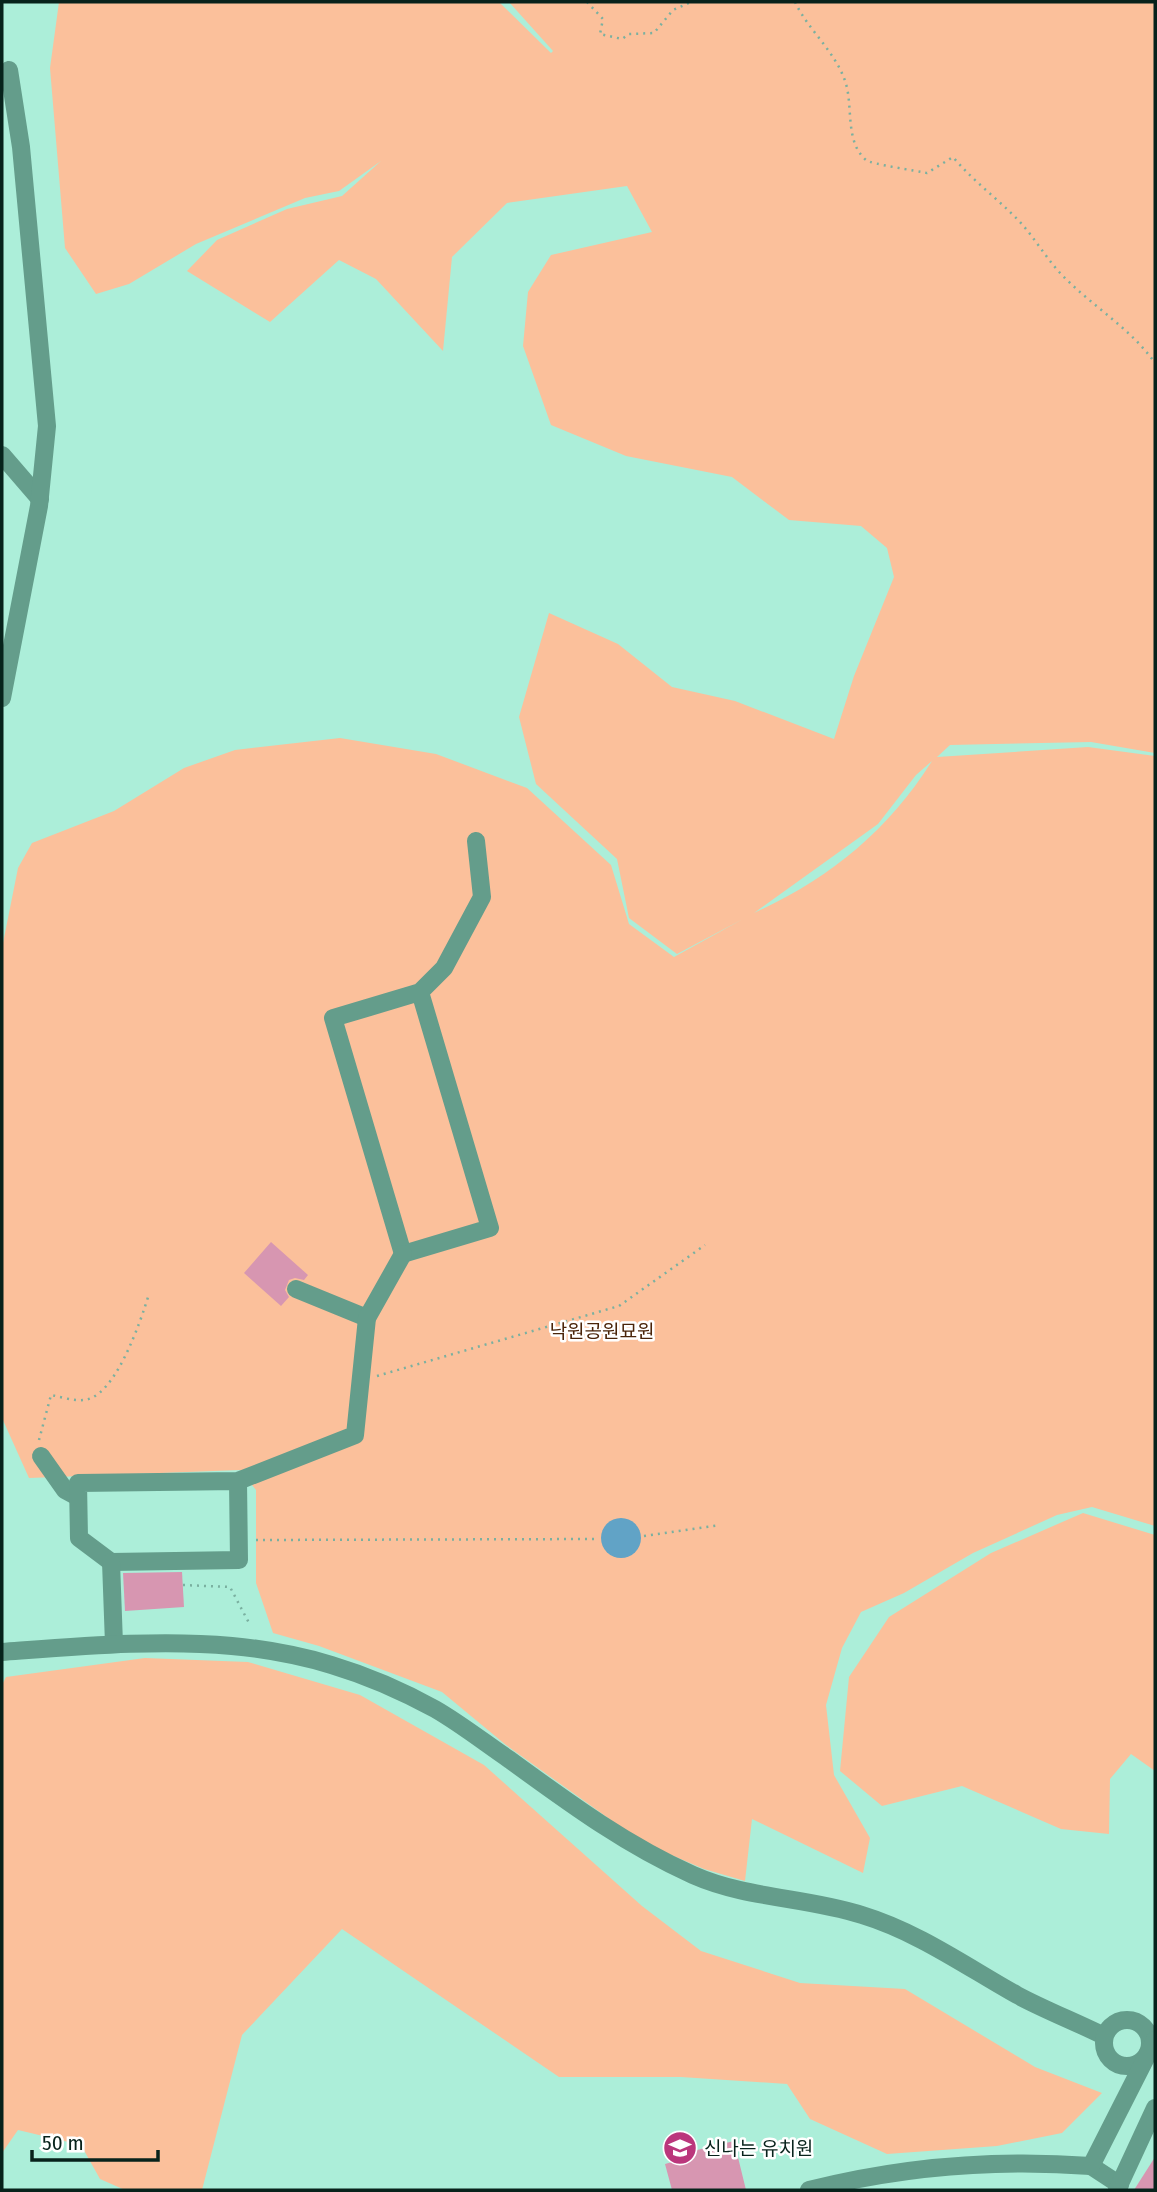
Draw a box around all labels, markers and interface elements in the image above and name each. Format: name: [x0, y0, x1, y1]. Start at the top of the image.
park label: 낙원공원묘원: [550, 1320, 654, 1343]
scale bar: [32, 2118, 158, 2162]
school or university icon: 신나는 유치원: [661, 2129, 699, 2167]
text: 50 m: [42, 2130, 84, 2156]
place label: 신나는 유치원: [704, 2137, 813, 2160]

